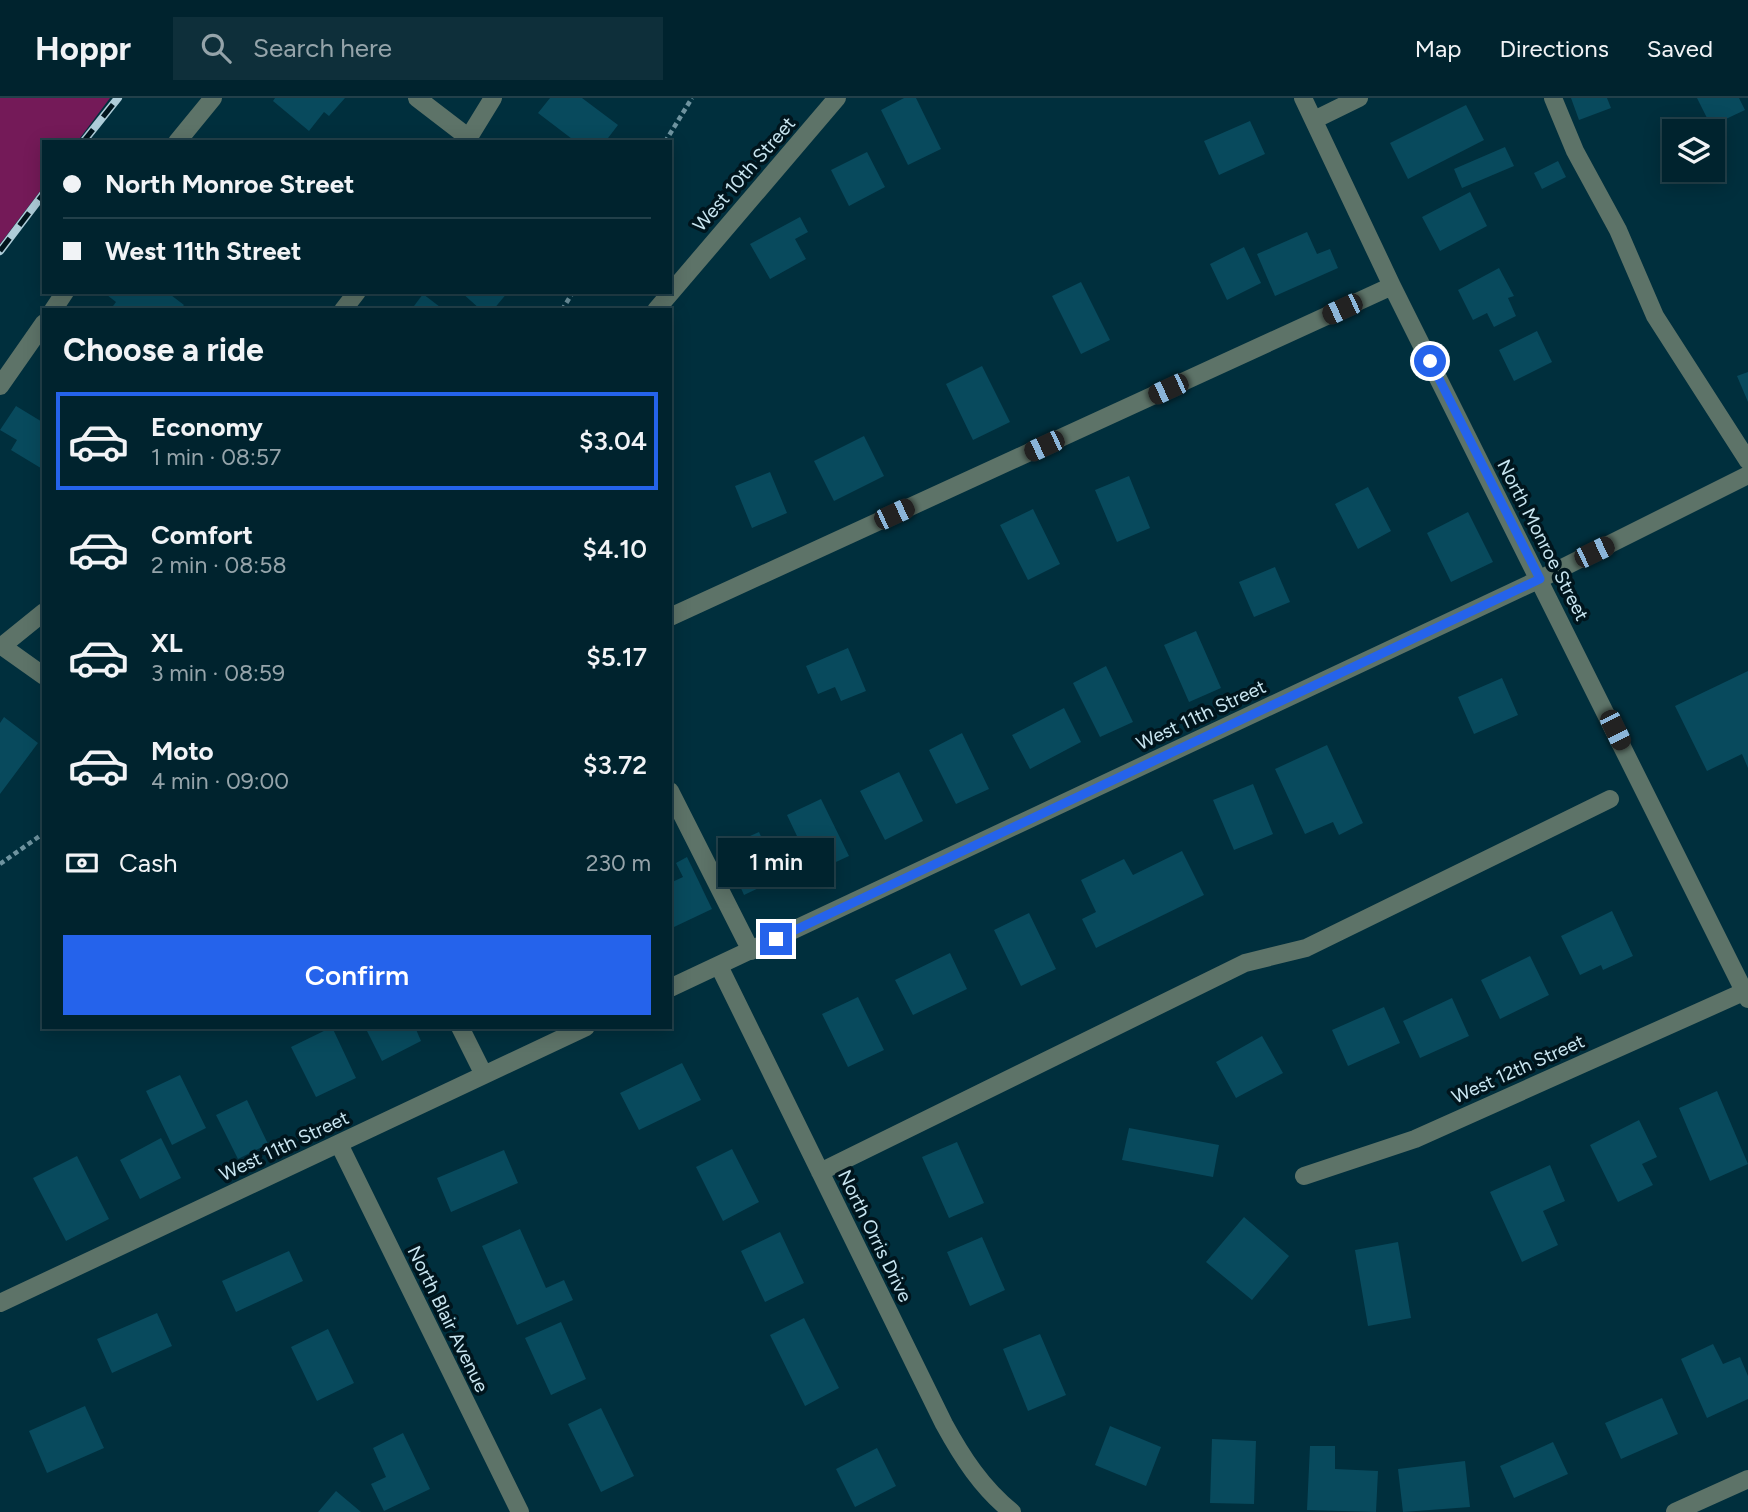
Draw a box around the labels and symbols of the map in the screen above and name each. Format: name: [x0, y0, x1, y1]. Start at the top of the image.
street label: West 10th Street: [688, 112, 800, 236]
car: [1319, 291, 1366, 327]
route start: [1414, 345, 1446, 377]
car: [1145, 371, 1192, 407]
car: [1021, 428, 1068, 464]
street label: North Monroe Street: [1492, 455, 1594, 625]
car: [871, 496, 918, 532]
car: [1571, 533, 1618, 571]
street label: West 11th Street: [1133, 675, 1269, 755]
car: [1597, 707, 1634, 753]
callout: 1 min: [718, 838, 834, 886]
route end: [760, 923, 792, 955]
street label: West 12th Street: [1448, 1029, 1588, 1109]
street label: West 11th Street: [216, 1106, 352, 1186]
street label: North Orris Drive: [833, 1166, 917, 1306]
street label: North Blair Avenue: [403, 1242, 493, 1396]

